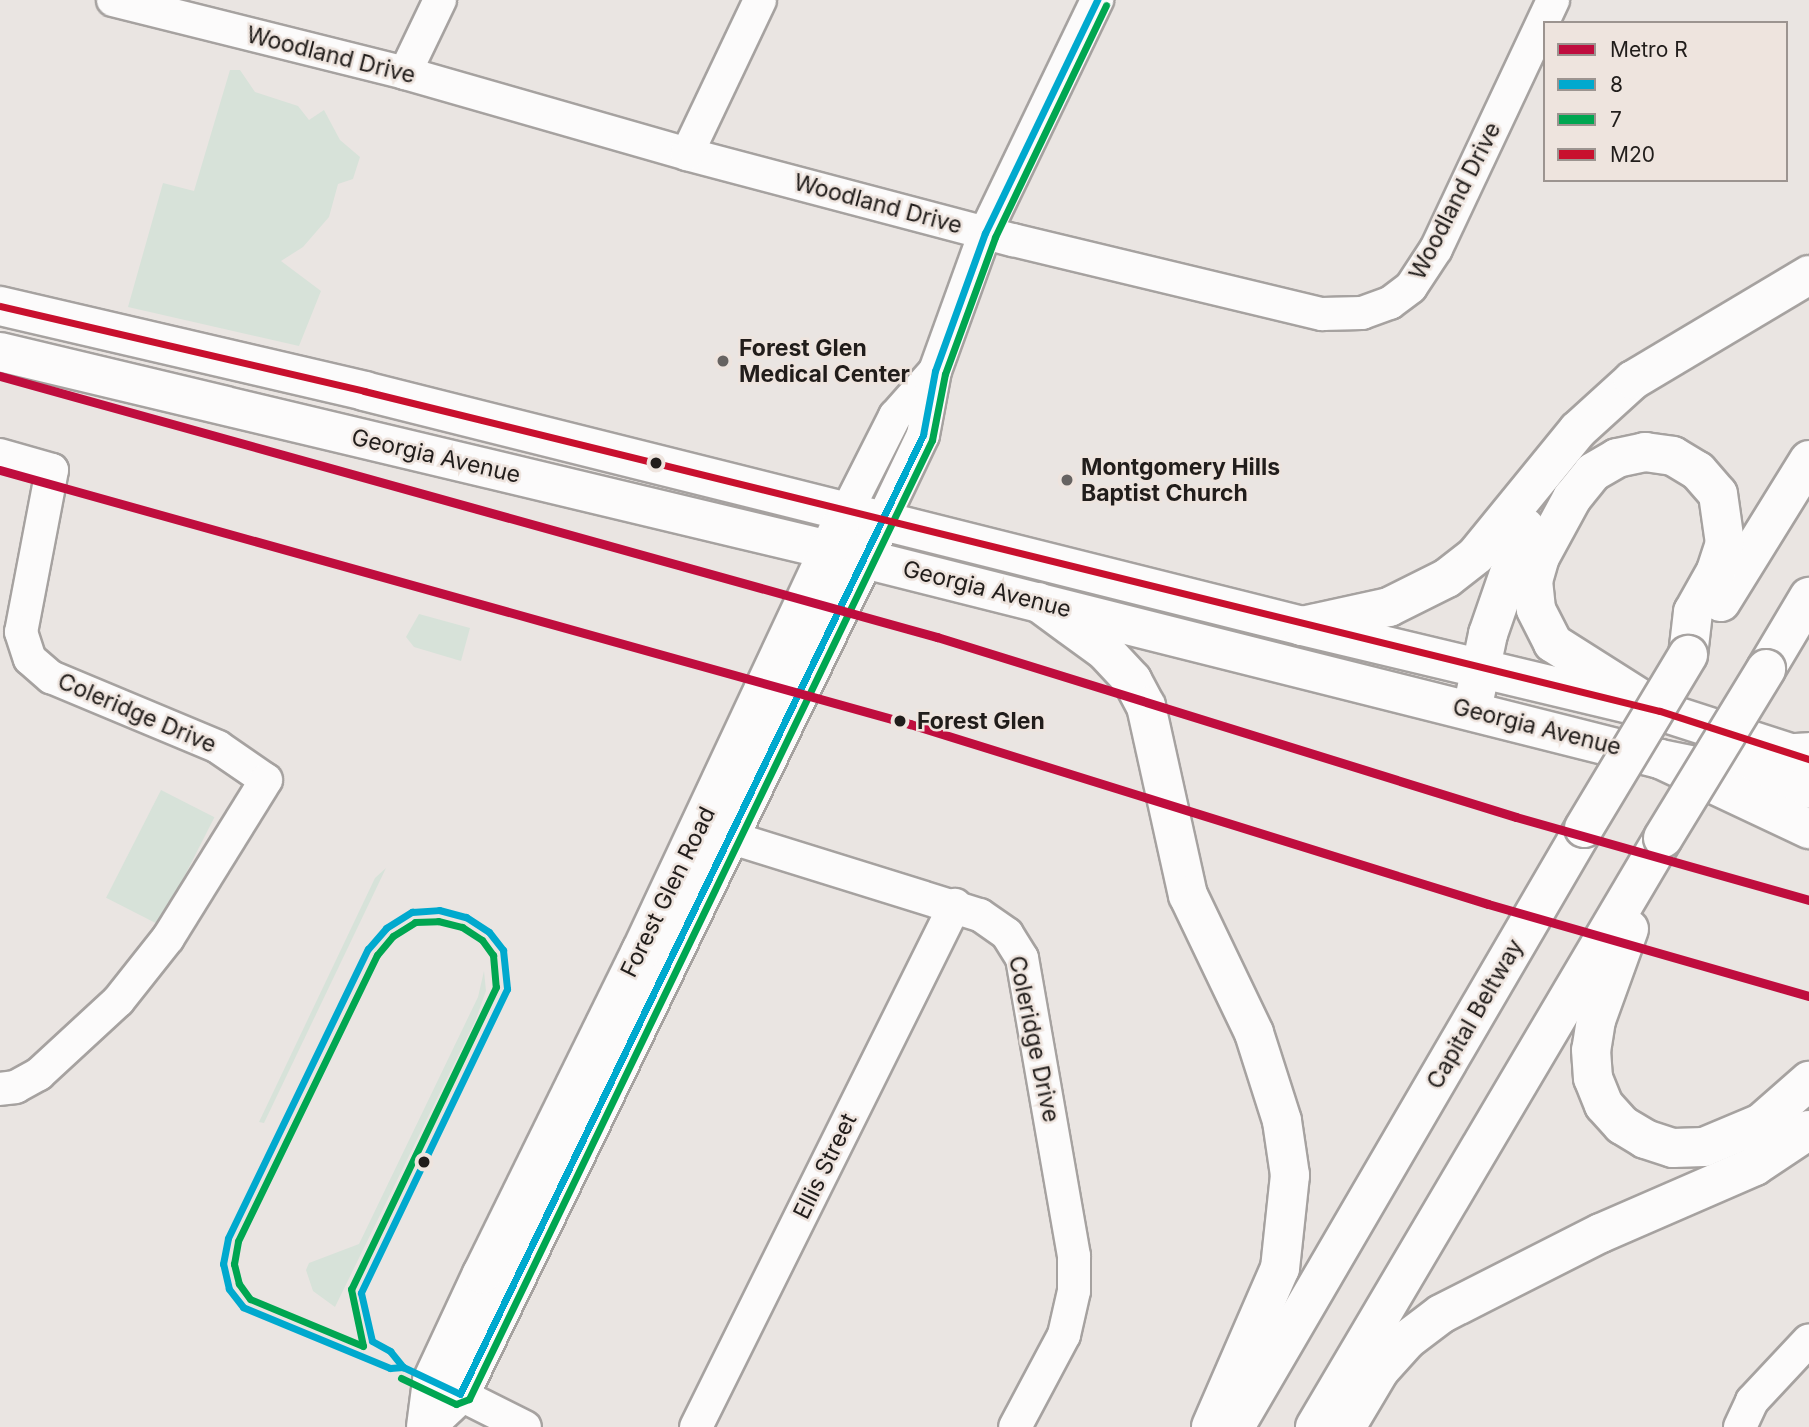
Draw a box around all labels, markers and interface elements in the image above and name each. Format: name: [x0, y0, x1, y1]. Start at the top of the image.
street label: Woodland Drive: [244, 21, 418, 89]
legend: [1543, 21, 1788, 182]
text: Metro R: [1610, 37, 1688, 62]
text: 8: [1610, 72, 1623, 97]
text: 7: [1610, 107, 1622, 132]
street label: Woodland Drive: [1403, 118, 1507, 284]
text: M20: [1610, 142, 1655, 167]
street label: Woodland Drive: [791, 168, 965, 240]
place label: Forest Glen Medical Center: [739, 334, 910, 388]
marker: Forest Glen Medical Center: [713, 351, 733, 371]
street label: Georgia Avenue: [349, 423, 523, 489]
place label: Montgomery Hills Baptist Church: [1081, 453, 1280, 507]
unlabelled marker: [649, 456, 663, 470]
marker: Montgomery Hills Baptist Church: [1059, 472, 1075, 488]
street label: Georgia Avenue: [900, 555, 1074, 623]
street label: Coleridge Drive: [54, 667, 220, 759]
street label: Georgia Avenue: [1450, 693, 1624, 761]
place label: Forest Glen: [917, 707, 1045, 735]
marker: Forest Glen: [889, 710, 911, 732]
street label: Forest Glen Road: [615, 802, 721, 982]
street label: Capital Beltway: [1421, 934, 1529, 1094]
street label: Coleridge Drive: [1003, 953, 1065, 1125]
street label: Ellis Street: [788, 1109, 862, 1223]
unlabelled marker: [417, 1155, 431, 1169]

